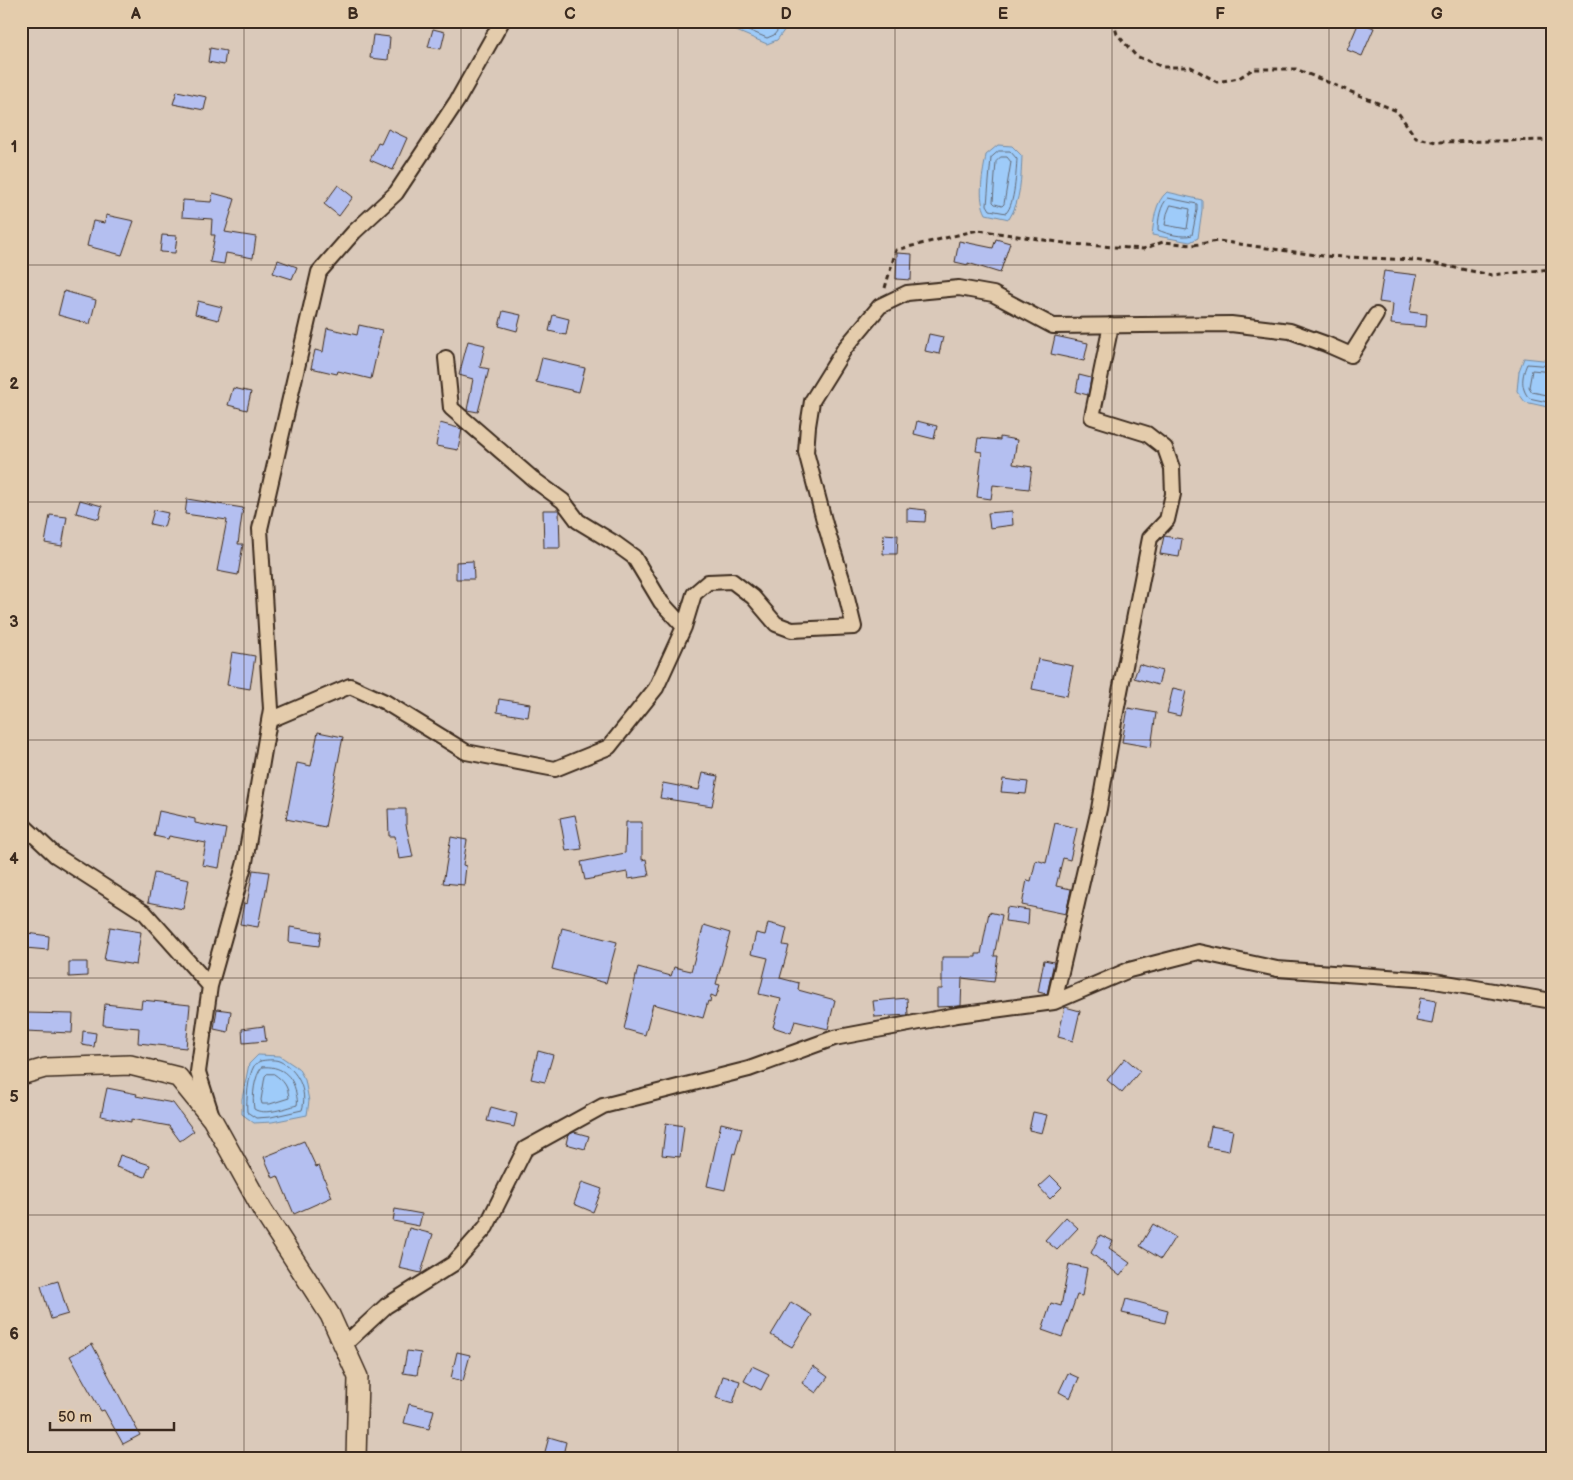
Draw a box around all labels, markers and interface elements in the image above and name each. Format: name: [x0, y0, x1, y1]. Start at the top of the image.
text: A: [130, 5, 141, 24]
text: B: [347, 5, 359, 24]
text: C: [564, 5, 576, 24]
text: D: [780, 5, 792, 24]
text: E: [998, 5, 1008, 24]
text: F: [1215, 5, 1225, 24]
text: G: [1431, 5, 1443, 24]
text: 1: [11, 138, 17, 157]
text: 2: [9, 375, 19, 394]
text: 3: [9, 613, 19, 632]
text: 4: [9, 850, 19, 869]
text: 5: [9, 1088, 19, 1107]
text: 6: [9, 1325, 19, 1344]
scale bar: [50, 1400, 174, 1432]
text: 50 m: [58, 1408, 92, 1427]

